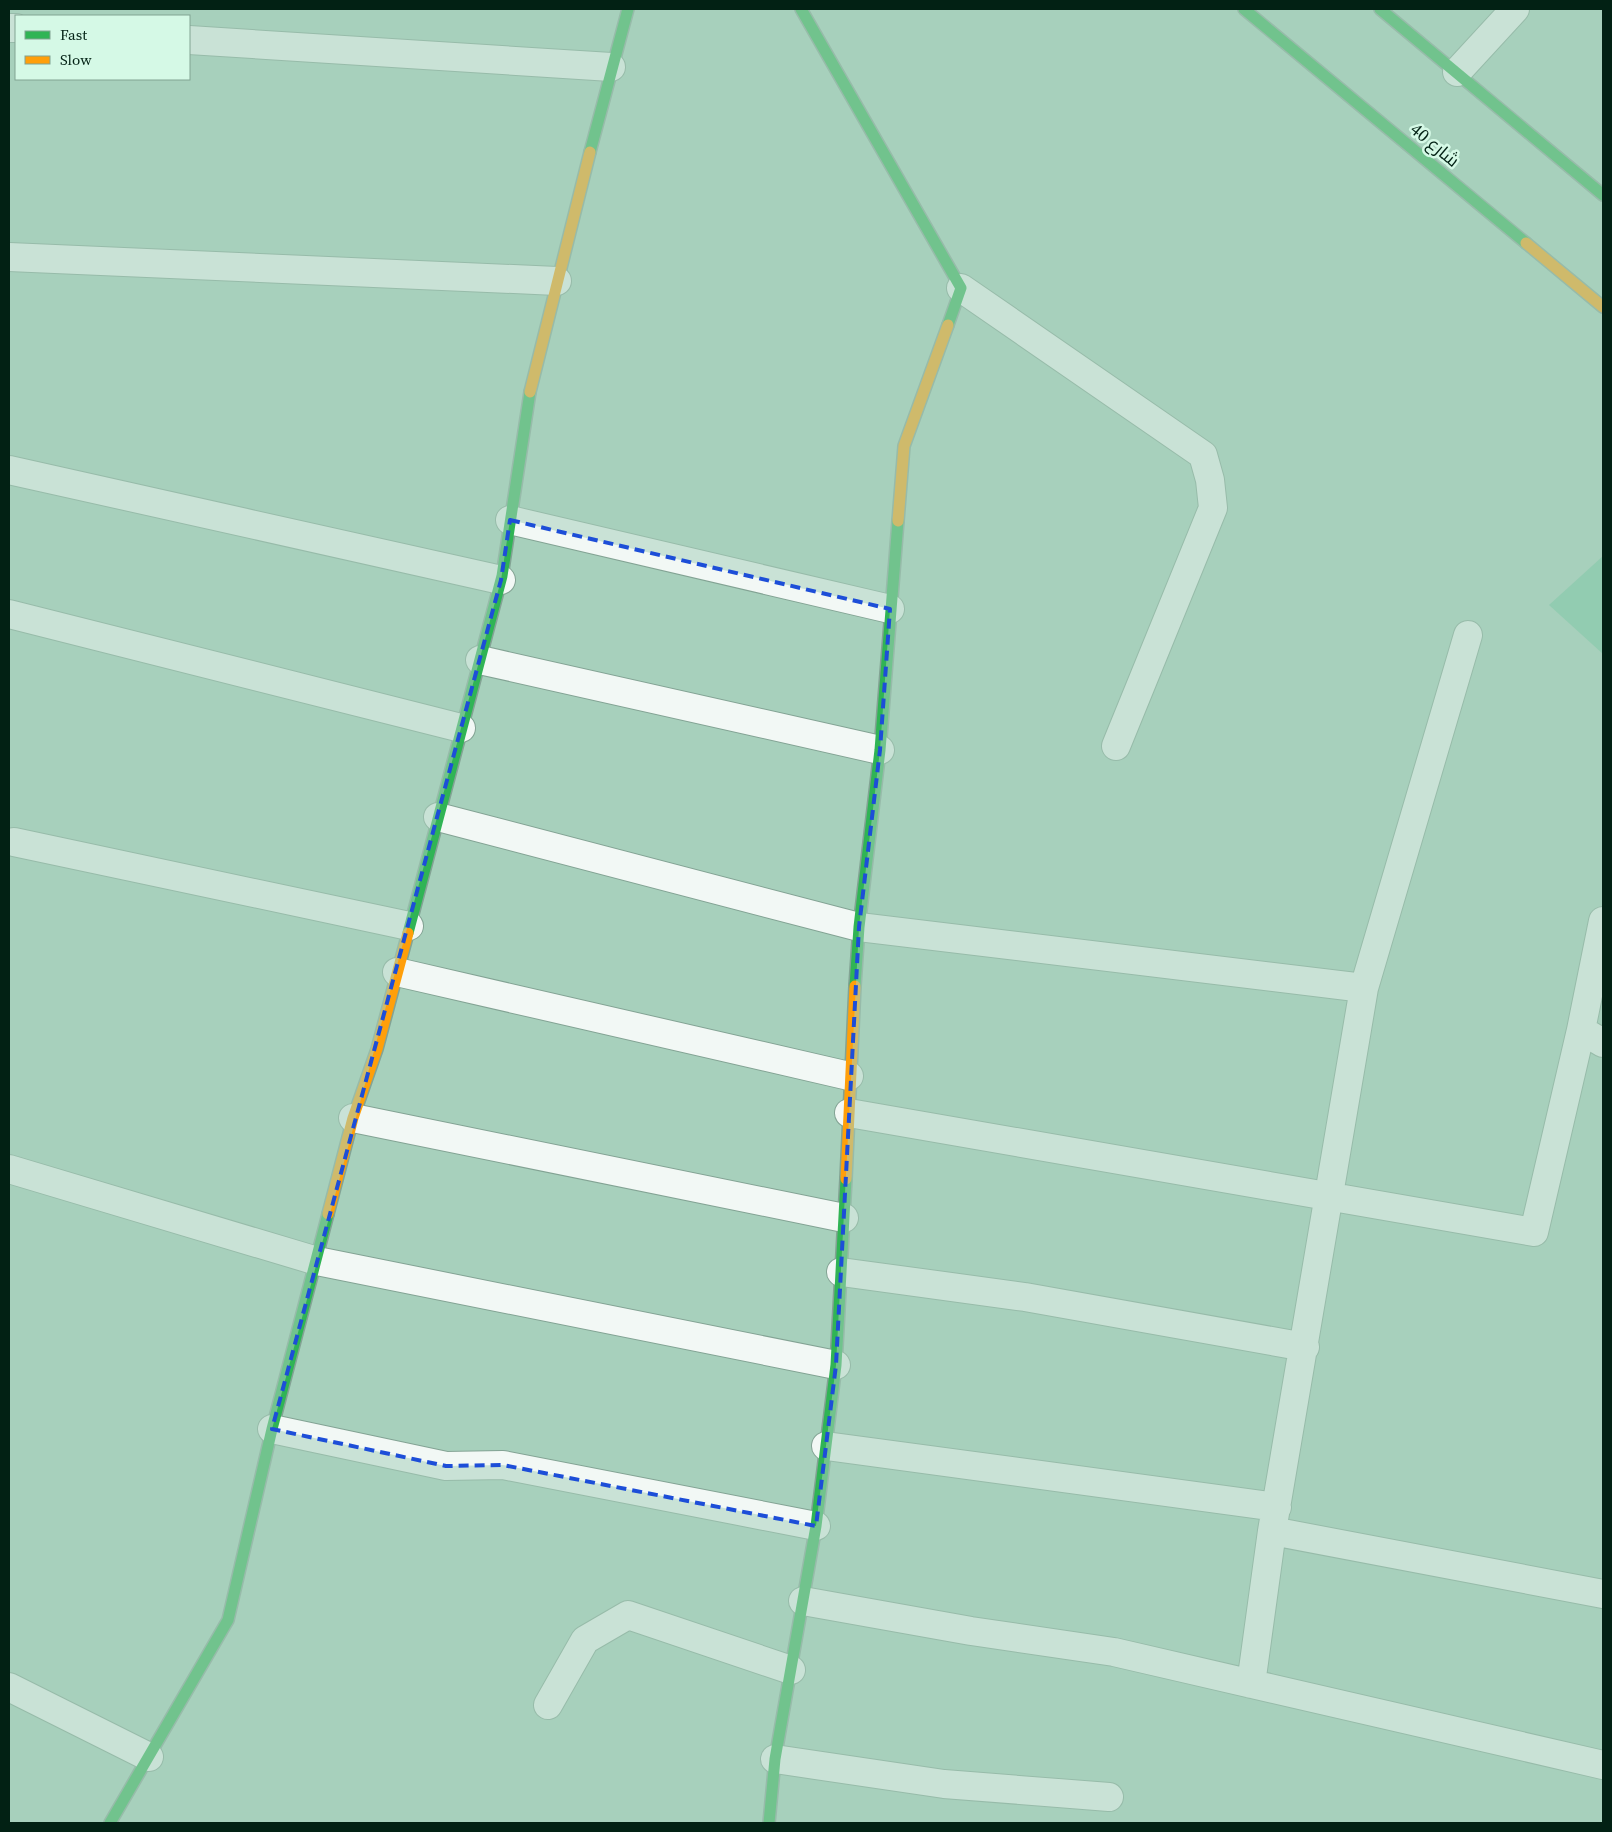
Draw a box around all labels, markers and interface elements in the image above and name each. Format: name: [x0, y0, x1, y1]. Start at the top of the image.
legend: [15, 15, 190, 80]
text: Fast: [60, 24, 87, 45]
text: Slow: [60, 49, 92, 70]
street label: شارع 40: [1405, 117, 1465, 173]

